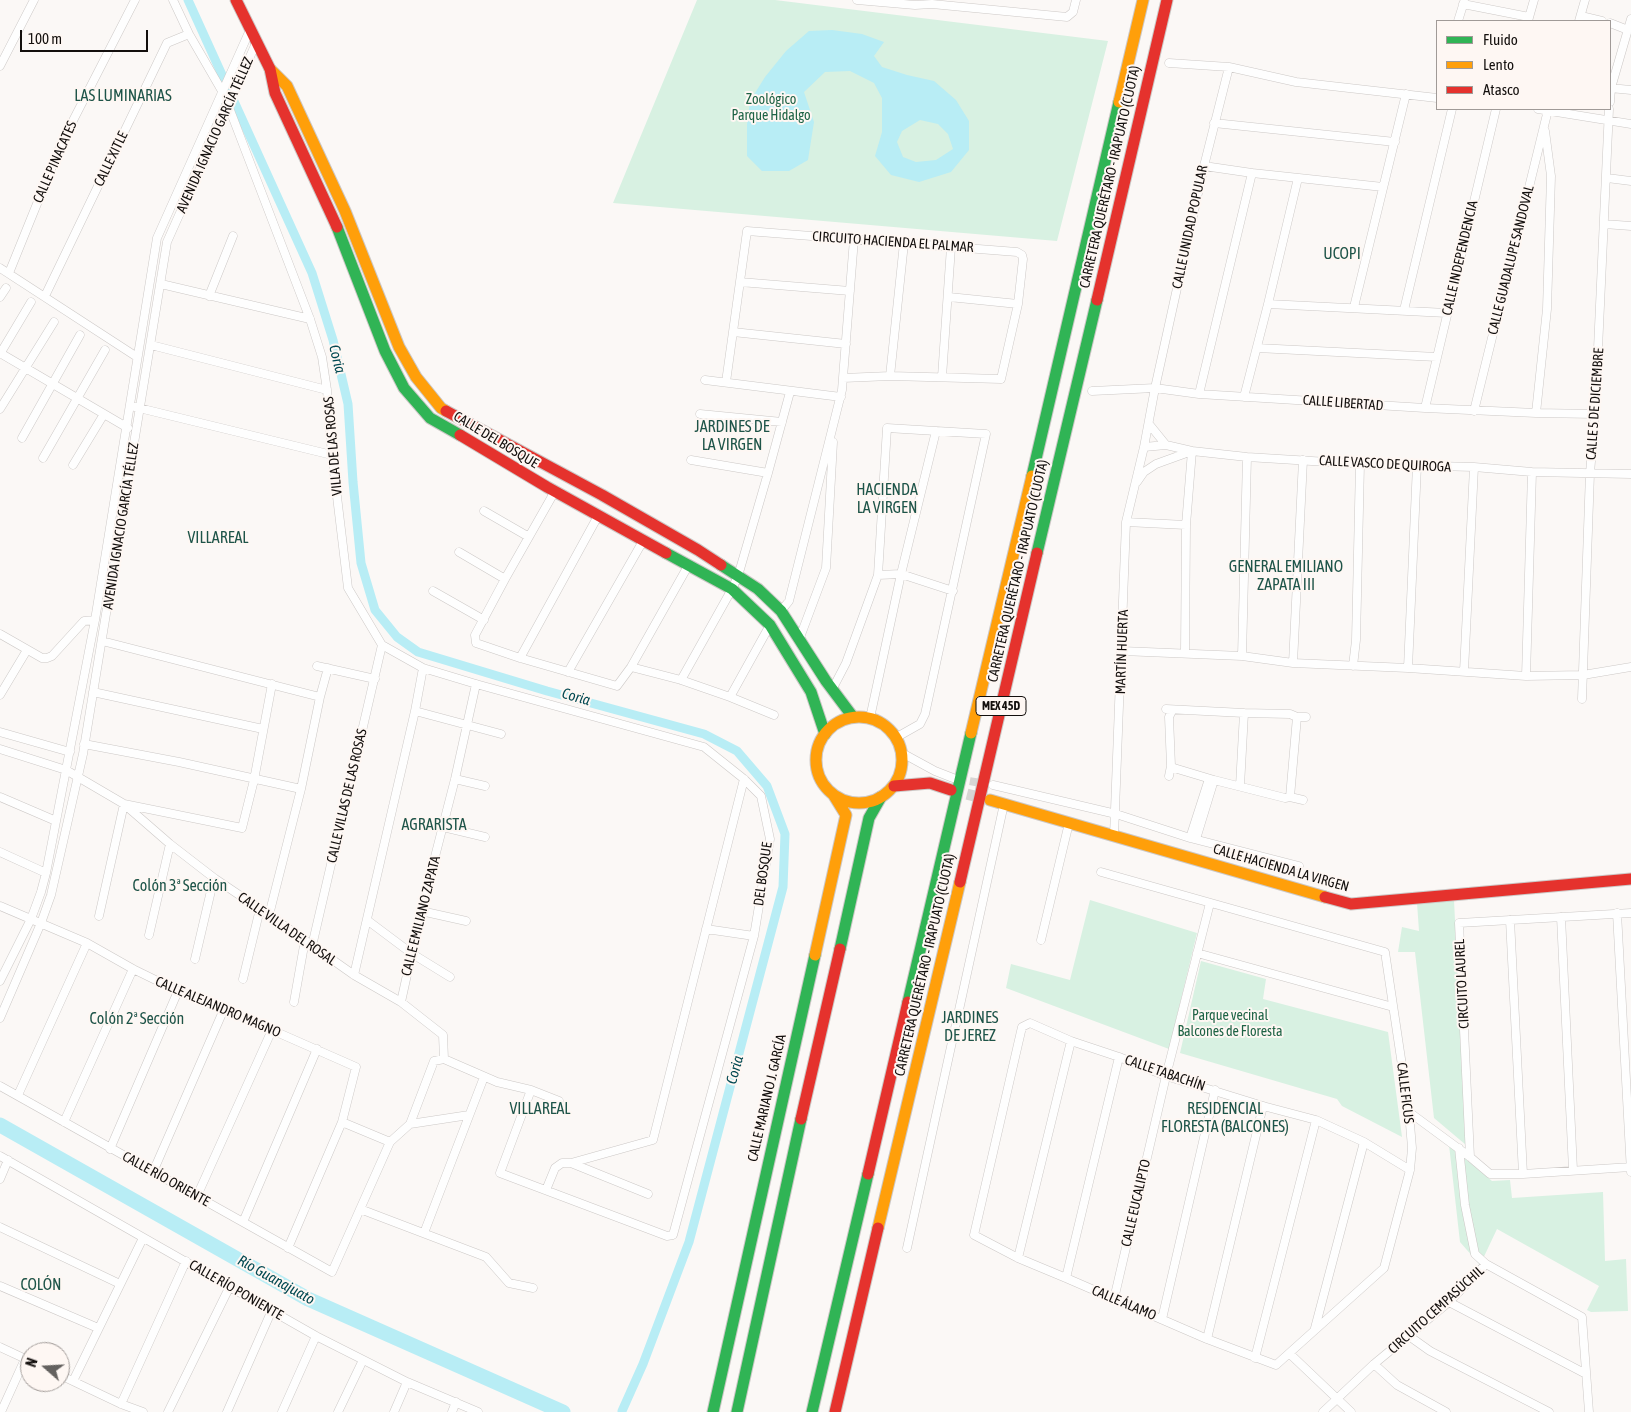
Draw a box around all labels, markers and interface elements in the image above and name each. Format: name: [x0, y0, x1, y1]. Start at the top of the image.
scale bar: [22, 20, 150, 52]
legend: [1436, 20, 1611, 110]
text: 100 m: [28, 30, 62, 47]
text: Fluido: [1483, 31, 1518, 48]
street label: AVENIDA IGNACIO GARCÍA TÉLLEZ: [173, 54, 257, 216]
text: Lento: [1483, 56, 1514, 73]
street label: CARRETERA QUERÉTARO - IRAPUATO (CUOTA): [1076, 64, 1144, 290]
text: Atasco: [1483, 81, 1520, 98]
district label: LAS LUMINARIAS: [66, 86, 180, 106]
park label: Zoológico Parque Hidalgo: [731, 92, 811, 124]
street label: CALLE PINACATES: [29, 118, 81, 206]
street label: CALLE XITLE: [90, 129, 132, 189]
street label: CALLE UNIDAD POPULAR: [1169, 164, 1211, 290]
street label: CALLE GUADALUPE SANDOVAL: [1484, 184, 1538, 336]
street label: CALLE INDEPENDENCIA: [1439, 199, 1481, 317]
street label: CIRCUITO HACIENDA EL PALMAR: [812, 228, 974, 256]
district label: UCOPI: [1320, 244, 1364, 264]
water label: Coria: [325, 343, 349, 375]
street label: CALLE 5 DE DICIEMBRE: [1583, 347, 1607, 461]
street label: CALLE LIBERTAD: [1302, 392, 1384, 414]
street label: VILLA DE LAS ROSAS: [320, 396, 346, 496]
street label: CALLE DEL BOSQUE: [450, 408, 542, 472]
district label: JARDINES DE LA VIRGEN: [688, 417, 776, 455]
street label: AVENIDA IGNACIO GARCÍA TÉLLEZ: [99, 441, 143, 611]
street label: CALLE VASCO DE QUIROGA: [1318, 452, 1452, 476]
street label: CARRETERA QUERÉTARO - IRAPUATO (CUOTA): [984, 458, 1052, 684]
district label: HACIENDA LA VIRGEN: [851, 480, 923, 518]
district label: VILLAREAL: [182, 528, 254, 548]
district label: GENERAL EMILIANO ZAPATA III: [1219, 557, 1353, 595]
street label: MARTÍN HUERTA: [1112, 609, 1132, 695]
water label: Coria: [560, 684, 592, 710]
road number: MEX 45D: [976, 696, 1026, 716]
street label: CALLE VILLAS DE LAS ROSAS: [323, 727, 371, 865]
district label: AGRARISTA: [396, 815, 472, 835]
street label: DEL BOSQUE: [750, 841, 776, 907]
street label: CALLE HACIENDA LA VIRGEN: [1211, 841, 1351, 895]
street label: CARRETERA QUERÉTARO - IRAPUATO (CUOTA): [891, 852, 959, 1078]
street label: CALLE EMILIANO ZAPATA: [398, 854, 444, 978]
district label: Colón 3ª Sección: [133, 876, 227, 896]
street label: CALLE VILLA DEL ROSAL: [235, 889, 339, 969]
street label: CIRCUITO LAUREL: [1451, 939, 1473, 1029]
street label: CALLE ALEJANDRO MAGNO: [153, 973, 283, 1041]
district label: JARDINES DE JEREZ: [937, 1008, 1003, 1046]
park label: Parque vecinal Balcones de Floresta: [1177, 1008, 1283, 1040]
district label: Colón 2ª Sección: [90, 1009, 184, 1029]
street label: CALLE MARIANO J. GARCÍA: [744, 1033, 790, 1163]
street label: CALLE TABACHÍN: [1123, 1051, 1207, 1095]
water label: Coria: [723, 1054, 747, 1086]
street label: CALLE FICUS: [1393, 1061, 1417, 1125]
district label: VILLAREAL: [504, 1099, 576, 1119]
district label: RESIDENCIAL FLORESTA (BALCONES): [1149, 1099, 1301, 1137]
street label: CALLE RÍO ORIENTE: [119, 1148, 213, 1210]
street label: CALLE EUCALIPTO: [1118, 1158, 1154, 1248]
water label: Río Guanajuato: [234, 1251, 318, 1309]
street label: CALLE RÍO PONIENTE: [186, 1256, 286, 1324]
street label: CIRCUITO CEMPASÚCHIL: [1385, 1263, 1487, 1357]
district label: COLÓN: [17, 1275, 65, 1295]
street label: CALLE ÁLAMO: [1089, 1282, 1159, 1324]
north arrow: [20, 1342, 70, 1392]
text: N: [23, 1356, 41, 1369]

